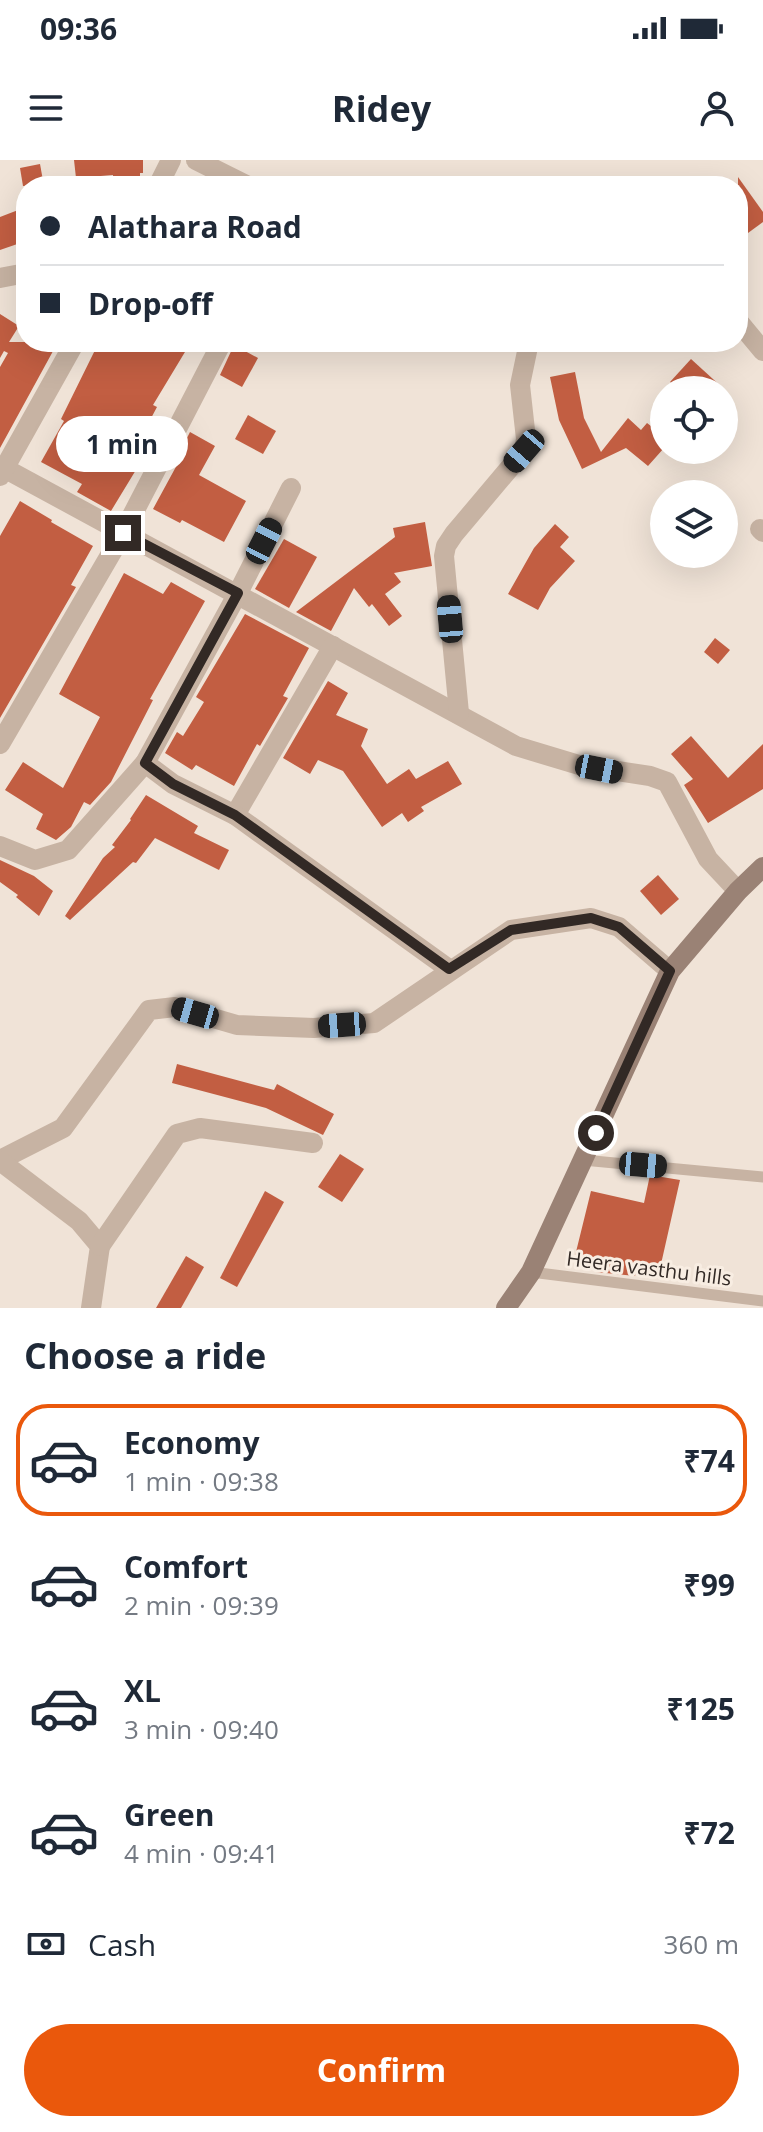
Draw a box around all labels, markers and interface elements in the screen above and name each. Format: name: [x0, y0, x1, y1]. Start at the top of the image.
text: 09:36: [40, 8, 117, 49]
text: Ridey: [332, 84, 431, 133]
icon: menu: [24, 86, 68, 130]
icon: person: [695, 86, 739, 130]
text: Alathara Road: [88, 206, 302, 247]
text: Drop-off: [88, 283, 213, 324]
map controls: [650, 376, 738, 568]
button: locate: [650, 376, 738, 464]
callout: 1 min: [57, 417, 189, 473]
car: [499, 425, 549, 477]
text: 1 min: [86, 426, 158, 462]
button: layers: [650, 480, 738, 568]
car: [242, 514, 286, 568]
route end: [105, 515, 141, 551]
car: [436, 594, 464, 644]
car: [573, 753, 625, 785]
car: [169, 995, 221, 1031]
car: [317, 1011, 367, 1039]
route start: [578, 1115, 614, 1151]
car: [618, 1151, 668, 1179]
street label: Heera vasthu hills: [565, 1244, 733, 1292]
text: Choose a ride: [24, 1331, 266, 1380]
text: Economy: [124, 1422, 260, 1463]
icon: car: [28, 1424, 100, 1496]
text: ₹74: [684, 1440, 735, 1481]
text: 1 min · 09:38: [124, 1463, 279, 1499]
text: Comfort: [124, 1546, 248, 1587]
icon: car: [28, 1548, 100, 1620]
text: ₹99: [684, 1564, 735, 1605]
text: 2 min · 09:39: [124, 1587, 279, 1623]
text: XL: [124, 1670, 161, 1711]
icon: car: [28, 1672, 100, 1744]
text: ₹125: [666, 1688, 735, 1729]
text: 3 min · 09:40: [124, 1711, 279, 1747]
text: Green: [124, 1794, 215, 1835]
icon: car: [28, 1796, 100, 1868]
text: ₹72: [684, 1812, 735, 1853]
text: 4 min · 09:41: [124, 1835, 279, 1871]
icon: cash: [24, 1922, 68, 1966]
text: Cash: [88, 1924, 156, 1965]
text: 360 m: [664, 1926, 739, 1962]
button: Confirm: [24, 2024, 739, 2116]

